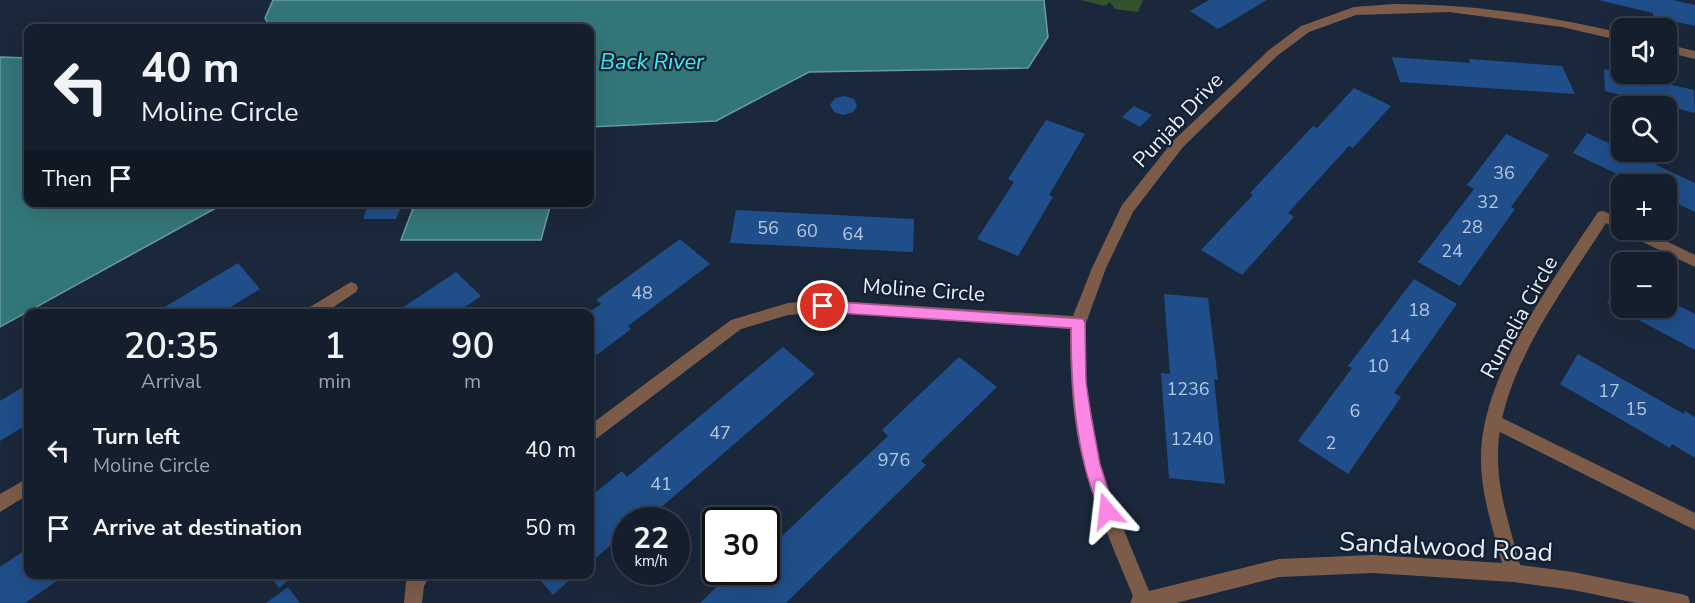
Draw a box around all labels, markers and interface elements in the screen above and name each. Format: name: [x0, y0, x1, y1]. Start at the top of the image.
map controls: [1611, 18, 1677, 318]
button: sound: [1611, 18, 1677, 84]
text: 40 m: [141, 40, 240, 97]
water label: Back River: [600, 47, 705, 77]
icon: left: [42, 48, 120, 126]
street label: Punjab Drive: [1127, 66, 1229, 174]
text: Moline Circle: [141, 94, 299, 131]
button: search: [1611, 96, 1677, 162]
house number: 36: [1493, 161, 1515, 185]
icon: arrive: [104, 162, 137, 195]
text: Then: [42, 164, 92, 194]
button: +: [1611, 174, 1677, 240]
house number: 32: [1477, 190, 1499, 214]
house number: 28: [1461, 215, 1483, 239]
house number: 56: [757, 216, 779, 240]
house number: 60: [796, 219, 818, 243]
house number: 64: [842, 222, 864, 246]
house number: 24: [1441, 239, 1463, 263]
street label: Rumelia Circle: [1474, 251, 1564, 383]
button: −: [1611, 252, 1677, 318]
street label: Moline Circle: [862, 272, 986, 308]
pin: [797, 280, 848, 331]
house number: 48: [631, 281, 653, 305]
icon: arrive: [806, 289, 839, 322]
house number: 18: [1408, 298, 1430, 322]
text: 20:35: [124, 322, 219, 371]
text: 1: [324, 322, 346, 371]
text: 90: [451, 322, 494, 371]
house number: 14: [1389, 324, 1411, 348]
house number: 10: [1367, 354, 1389, 378]
text: Arrival: [141, 368, 201, 395]
text: min: [318, 368, 351, 395]
text: m: [464, 368, 481, 395]
house number: 1236: [1166, 377, 1210, 401]
house number: 17: [1598, 379, 1620, 403]
house number: 15: [1625, 397, 1647, 421]
house number: 6: [1350, 399, 1360, 423]
house number: 47: [709, 421, 731, 445]
text: Turn left: [93, 422, 180, 452]
house number: 1240: [1170, 427, 1214, 451]
house number: 2: [1326, 431, 1336, 455]
icon: left: [42, 434, 75, 467]
text: 40 m: [525, 435, 576, 465]
house number: 976: [878, 448, 910, 472]
text: Moline Circle: [93, 452, 210, 479]
house number: 41: [650, 472, 672, 496]
position arrow: [1075, 479, 1139, 543]
speed limit sign: 30: [702, 507, 780, 585]
icon: arrive: [42, 512, 75, 545]
text: Arrive at destination: [93, 513, 302, 543]
text: 50 m: [525, 513, 576, 543]
text: 22: [633, 518, 669, 559]
street label: Sandalwood Road: [1338, 524, 1554, 570]
text: km/h: [634, 551, 668, 571]

